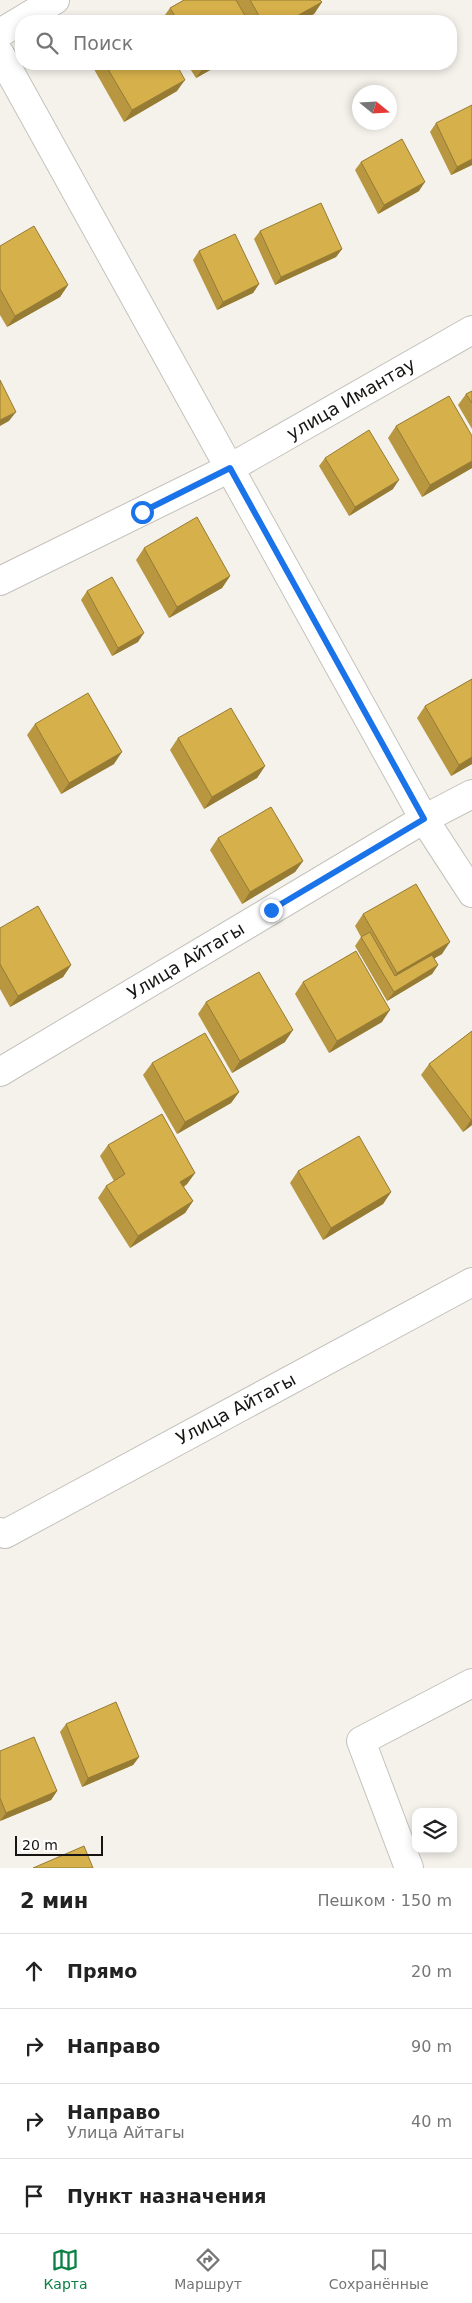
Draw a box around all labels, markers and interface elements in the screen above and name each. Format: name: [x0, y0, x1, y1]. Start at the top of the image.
search box: [15, 15, 457, 70]
icon: search: [33, 29, 61, 57]
text: Поиск: [73, 32, 133, 54]
north arrow: [352, 85, 397, 130]
street label: улица Имантау: [283, 353, 419, 444]
route start: [131, 501, 154, 524]
route end: [260, 899, 283, 922]
street label: Улица Айтагы: [124, 917, 248, 1004]
street label: Улица Айтагы: [172, 1368, 299, 1449]
map controls: [412, 1808, 457, 1853]
button: layers: [412, 1808, 457, 1853]
scale bar: [15, 1833, 102, 1856]
text: 20 m: [22, 1837, 58, 1853]
text: 2 мин: [20, 1889, 88, 1913]
text: Пешком · 150 m: [317, 1891, 452, 1910]
icon: ahead: [20, 1957, 48, 1985]
text: Прямо: [67, 1960, 137, 1982]
text: 20 m: [411, 1962, 452, 1981]
icon: right: [20, 2032, 48, 2060]
text: Направо: [67, 2035, 160, 2057]
text: 90 m: [411, 2037, 452, 2056]
text: Направо: [67, 2101, 160, 2123]
icon: right: [20, 2107, 48, 2135]
text: 40 m: [411, 2112, 452, 2131]
text: Улица Айтагы: [67, 2123, 185, 2142]
icon: arrive: [20, 2182, 48, 2210]
text: Пункт назначения: [67, 2185, 266, 2207]
tab: Карта: [43, 2246, 88, 2292]
tab: Маршрут: [174, 2246, 242, 2292]
tab: Сохранённые: [329, 2246, 429, 2292]

